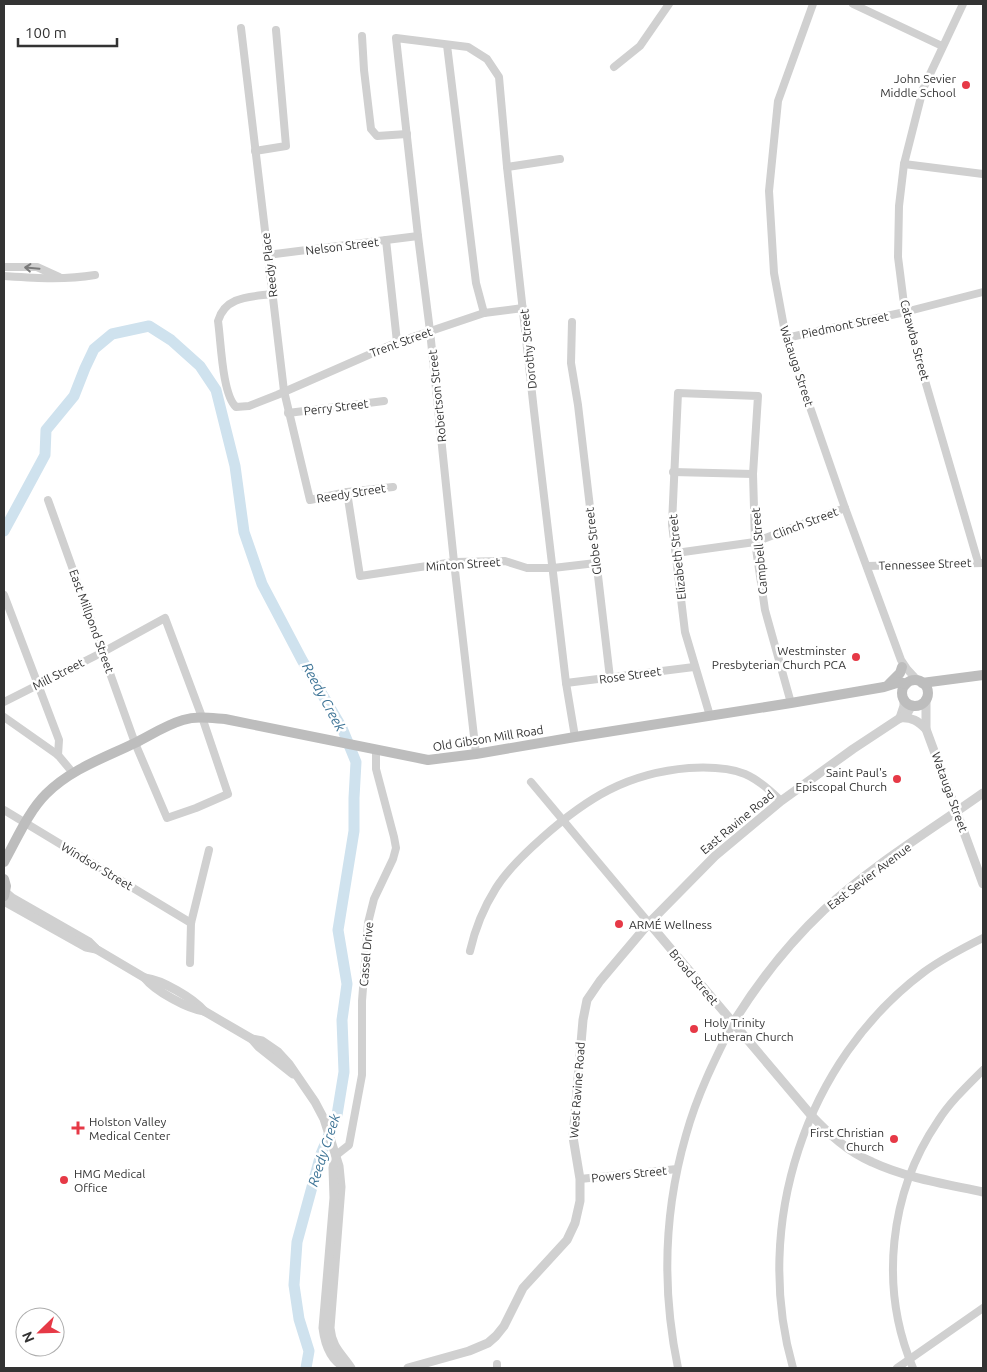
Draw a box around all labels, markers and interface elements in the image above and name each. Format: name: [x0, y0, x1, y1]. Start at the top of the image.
scale bar: [18, 15, 116, 47]
text: 100 m: [25, 24, 67, 41]
place label: John Sevier Middle School: [880, 72, 956, 99]
marker: John Sevier Middle School: [960, 79, 972, 91]
street label: Reedy Place: [259, 232, 279, 298]
street label: Nelson Street: [305, 235, 380, 257]
one-way arrow: [25, 263, 41, 273]
street label: Catawba Street: [898, 298, 932, 382]
street label: Dorothy Street: [517, 308, 539, 390]
street label: Piedmont Street: [800, 309, 890, 341]
street label: Watauga Street: [778, 324, 816, 408]
street label: Trent Street: [368, 325, 434, 359]
street label: Robertson Street: [426, 349, 448, 443]
street label: Perry Street: [303, 397, 369, 417]
street label: Reedy Street: [316, 481, 387, 505]
street label: Clinch Street: [770, 504, 840, 541]
street label: Globe Street: [582, 506, 604, 576]
street label: Campbell Street: [749, 507, 769, 595]
street label: Elizabeth Street: [666, 513, 688, 600]
street label: Minton Street: [425, 555, 501, 573]
street label: Tennessee Street: [878, 556, 972, 572]
street label: East Millpond Street: [67, 567, 117, 675]
place label: Westminster Presbyterian Church PCA: [712, 644, 846, 671]
marker: Westminster Presbyterian Church PCA: [850, 651, 862, 663]
street label: Mill Street: [30, 655, 86, 692]
water label: Reedy Creek: [299, 660, 349, 735]
street label: Rose Street: [598, 664, 662, 686]
street label: Old Gibson Mill Road: [432, 723, 544, 753]
street label: Watauga Street: [930, 750, 971, 834]
place label: Saint Paul's Episcopal Church: [795, 766, 887, 793]
marker: Saint Paul's Episcopal Church: [891, 773, 903, 785]
street label: East Ravine Road: [698, 788, 776, 856]
street label: Windsor Street: [59, 840, 135, 893]
street label: East Sevier Avenue: [825, 840, 913, 912]
marker: ARMÉ Wellness: [613, 918, 625, 930]
place label: ARMÉ Wellness: [629, 918, 712, 931]
street label: Cassel Drive: [357, 921, 375, 987]
street label: Broad Street: [667, 947, 721, 1008]
place label: Holy Trinity Lutheran Church: [704, 1016, 794, 1043]
marker: Holy Trinity Lutheran Church: [688, 1023, 700, 1035]
street label: West Ravine Road: [567, 1041, 587, 1139]
water label: Reedy Creek: [305, 1111, 344, 1188]
place label: Holston Valley Medical Center: [89, 1115, 171, 1142]
marker: Holston Valley Medical Center: [71, 1121, 85, 1135]
place label: First Christian Church: [810, 1126, 884, 1153]
marker: First Christian Church: [888, 1133, 900, 1145]
street label: Powers Street: [591, 1164, 668, 1184]
place label: HMG Medical Office: [74, 1167, 145, 1194]
marker: HMG Medical Office: [58, 1174, 70, 1186]
north arrow: [15, 1307, 65, 1357]
text: N: [19, 1329, 37, 1345]

